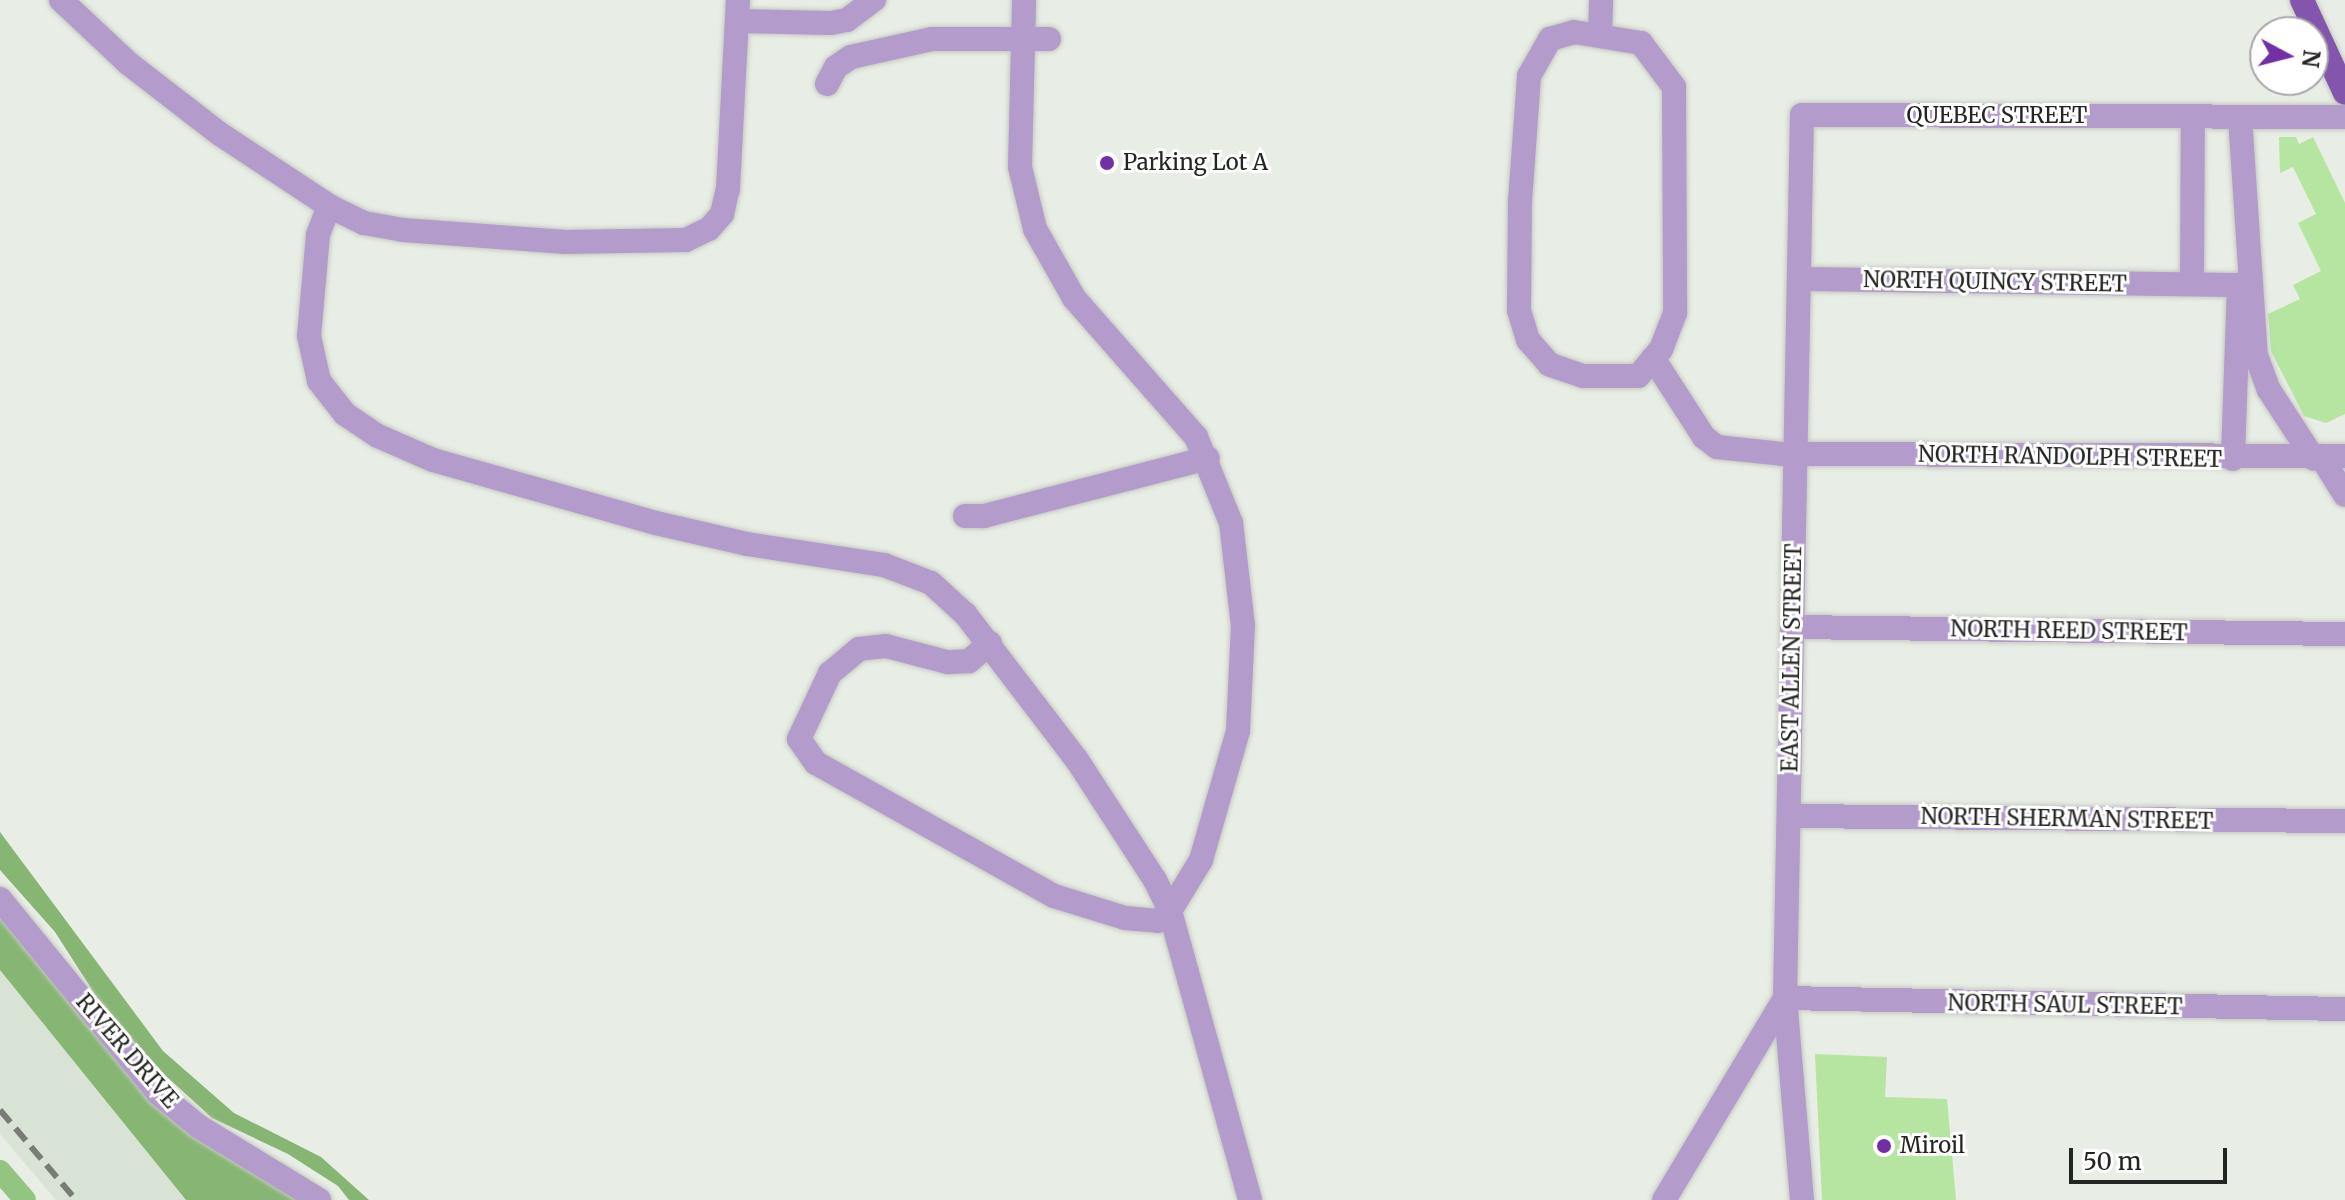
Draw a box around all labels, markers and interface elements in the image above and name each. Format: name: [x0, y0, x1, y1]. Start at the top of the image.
north arrow: [2249, 16, 2329, 96]
text: N: [2296, 48, 2326, 69]
street label: QUEBEC STREET: [1907, 103, 2087, 129]
place label: Parking Lot A: [1123, 150, 1268, 176]
marker: Parking Lot A: [1098, 154, 1116, 172]
street label: NORTH QUINCY STREET: [1863, 267, 2127, 297]
street label: NORTH RANDOLPH STREET: [1918, 441, 2222, 473]
street label: EAST ALLEN STREET: [1777, 543, 1807, 773]
street label: NORTH REED STREET: [1950, 616, 2188, 646]
street label: NORTH SHERMAN STREET: [1920, 803, 2214, 835]
street label: RIVER DRIVE: [70, 989, 184, 1113]
street label: NORTH SAUL STREET: [1947, 990, 2183, 1020]
scale bar: [2073, 1132, 2231, 1182]
place label: Miroil: [1900, 1133, 1965, 1159]
marker: Miroil: [1875, 1137, 1893, 1155]
text: 50 m: [2083, 1146, 2142, 1177]

